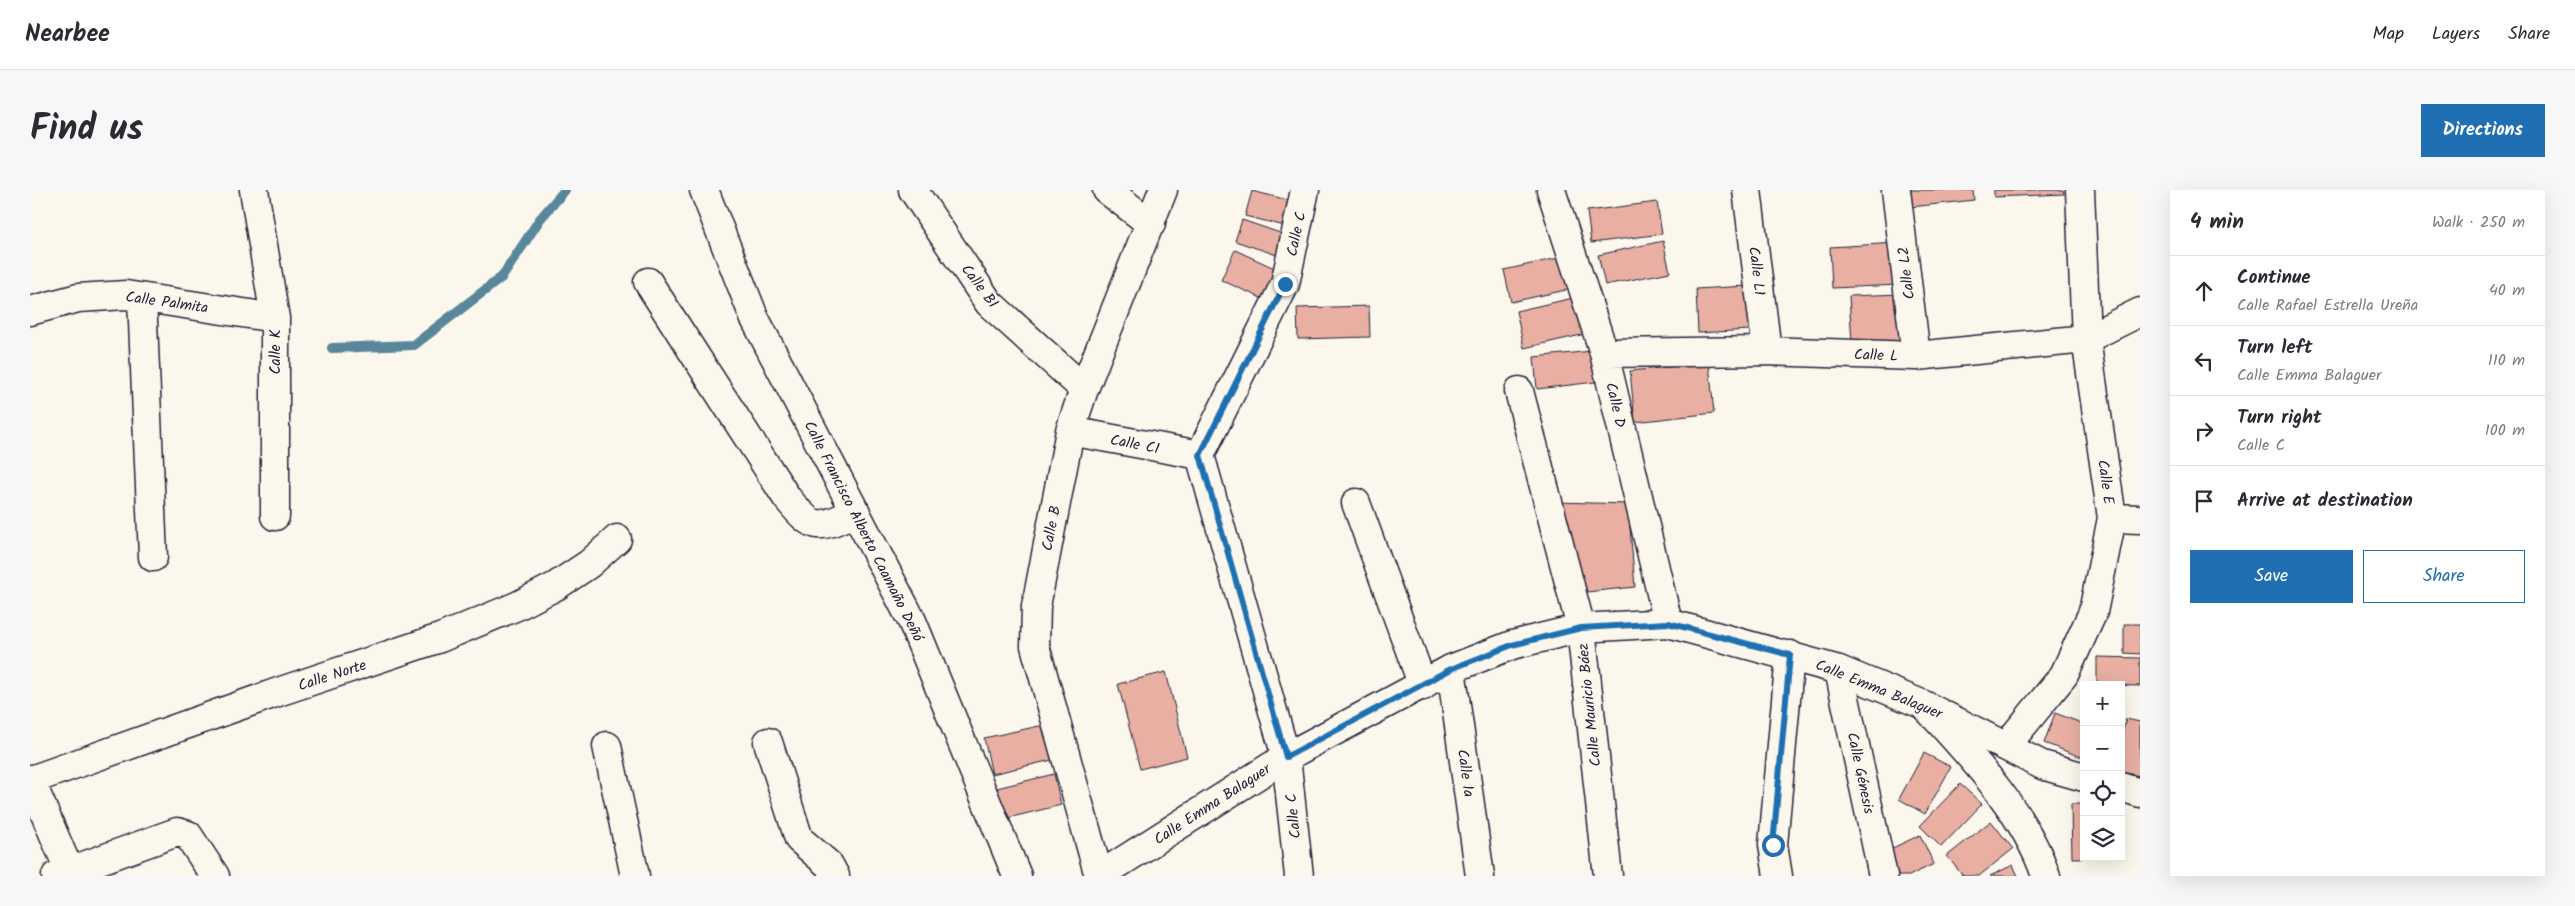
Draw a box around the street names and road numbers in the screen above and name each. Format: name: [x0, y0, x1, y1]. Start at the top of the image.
street label: Calle C: [1281, 210, 1313, 259]
street label: Calle L1: [1741, 245, 1771, 297]
street label: Calle L2: [1892, 245, 1922, 301]
street label: Calle B1: [954, 259, 1004, 314]
street label: Calle Palmita: [124, 285, 210, 321]
street label: Calle K: [264, 329, 288, 375]
street label: Calle L: [1853, 343, 1899, 369]
street label: Calle D: [1598, 380, 1632, 431]
street label: Calle Francisco Alberto Caamaño Deñó: [797, 417, 930, 647]
street label: Calle C1: [1108, 428, 1162, 462]
street label: Calle E: [2090, 458, 2120, 507]
street label: Calle B: [1036, 503, 1068, 553]
street label: Calle Mauricio Báez: [1572, 642, 1608, 768]
street label: Calle Emma Balaguer: [1811, 653, 1947, 727]
street label: Calle Norte: [295, 654, 370, 698]
street label: Calle Génesis: [1840, 730, 1881, 817]
street label: Calle 1a: [1450, 748, 1480, 799]
street label: Calle Emma Balaguer: [1149, 757, 1277, 852]
street label: Calle C: [1280, 792, 1308, 840]

